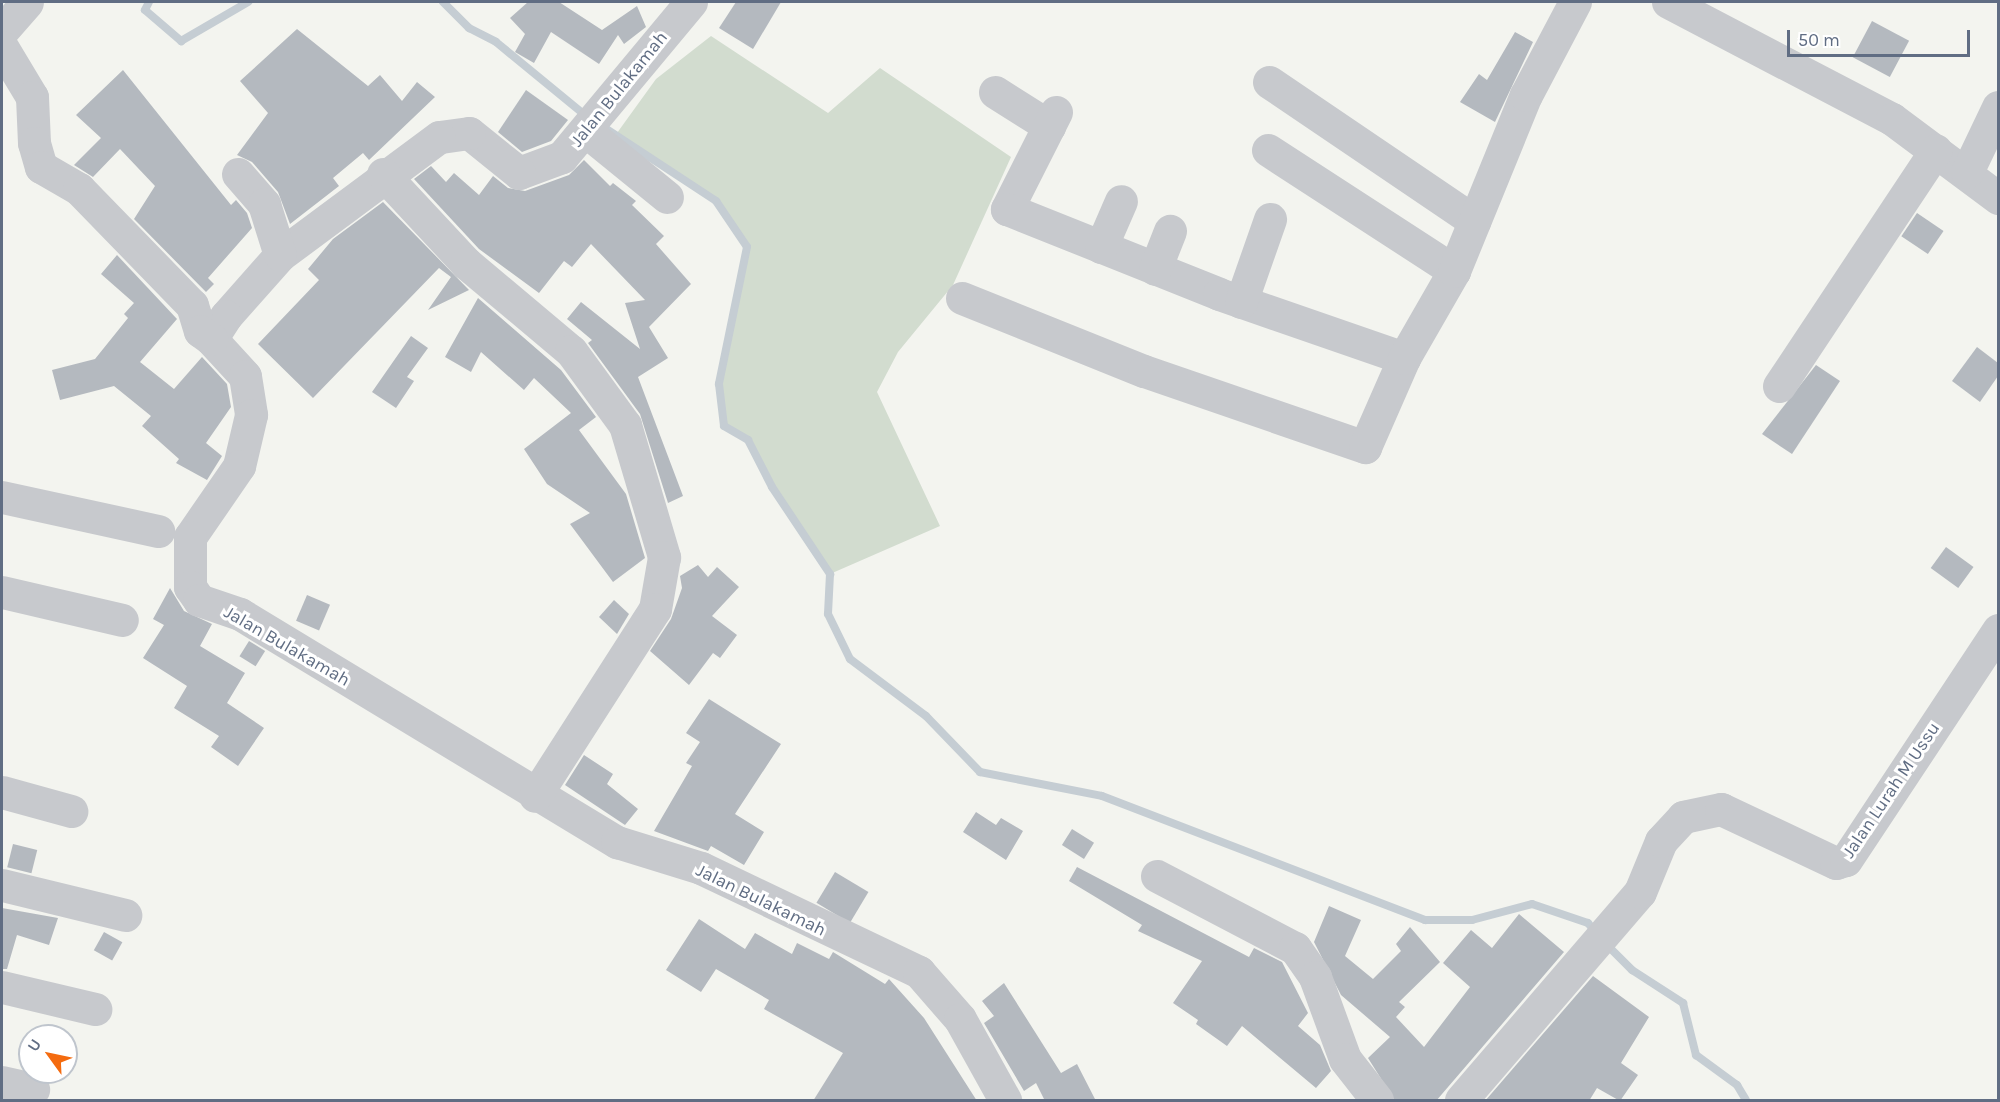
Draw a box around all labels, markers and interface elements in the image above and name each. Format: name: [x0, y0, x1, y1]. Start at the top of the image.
scale bar: [1790, 18, 1973, 56]
street label: Jalan Bulakamah: [566, 27, 672, 151]
text: 50 m: [1798, 29, 1840, 51]
street label: Jalan Bulakamah: [220, 601, 354, 691]
street label: Jalan Lurah M Ussu: [1838, 718, 1944, 862]
street label: Jalan Bulakamah: [692, 859, 830, 941]
north arrow: [18, 1024, 78, 1084]
text: U: [23, 1035, 45, 1055]

